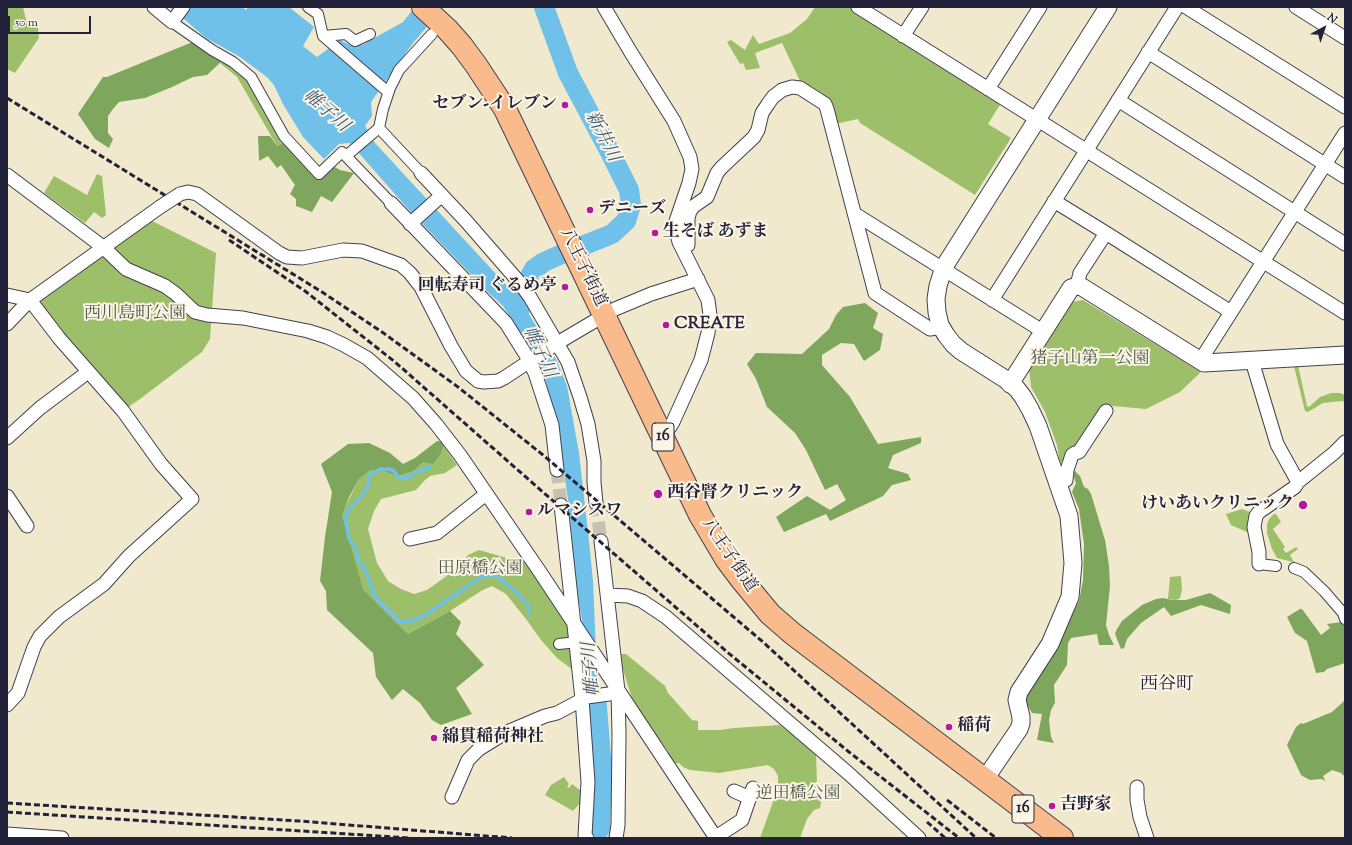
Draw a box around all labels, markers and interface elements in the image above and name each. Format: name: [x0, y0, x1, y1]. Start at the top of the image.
scale bar: [10, 8, 93, 34]
north arrow: [1304, 8, 1344, 48]
text: N: [1323, 10, 1340, 28]
text: 50 m: [15, 14, 38, 32]
water label: 帷子川: [298, 86, 352, 138]
place label: セブン-イレブン: [432, 95, 557, 115]
marker: セブン-イレブン: [560, 100, 570, 110]
water label: 新井川: [579, 108, 623, 166]
place label: デニーズ: [598, 200, 666, 220]
marker: デニーズ: [585, 205, 595, 215]
place label: 生そば あずま: [663, 223, 769, 243]
street label: 八王子街道: [554, 225, 610, 311]
marker: 生そば あずま: [650, 228, 660, 238]
place label: 回転寿司 ぐるめ亭: [417, 277, 557, 297]
marker: 回転寿司 ぐるめ亭: [560, 282, 570, 292]
park label: 西川島町公園: [84, 305, 186, 325]
place label: CREATE: [674, 315, 745, 335]
marker: CREATE: [661, 320, 671, 330]
water label: 帷子川: [517, 324, 559, 382]
park label: 猪子山第一公園: [1031, 350, 1149, 370]
road number: 16: [652, 423, 674, 451]
place label: 西谷腎クリニック: [667, 484, 803, 504]
marker: 西谷腎クリニック: [652, 488, 664, 500]
place label: けいあいクリニック: [1141, 495, 1294, 515]
marker: けいあいクリニック: [1297, 499, 1309, 511]
place label: ルマシスワ: [537, 502, 622, 522]
marker: ルマシスワ: [524, 507, 534, 517]
street label: 八王子街道: [696, 515, 760, 597]
park label: 田原橋公園: [438, 560, 522, 580]
water label: 帷子川: [580, 641, 606, 697]
district label: 西谷町: [1140, 675, 1194, 697]
place label: 稲荷: [957, 717, 991, 737]
marker: 稲荷: [944, 722, 954, 732]
place label: 綿貫稲荷神社: [442, 728, 544, 748]
marker: 綿貫稲荷神社: [429, 733, 439, 743]
park label: 逆田橋公園: [756, 785, 840, 805]
road number: 16: [1012, 795, 1034, 823]
place label: 吉野家: [1060, 796, 1111, 816]
marker: 吉野家: [1047, 801, 1057, 811]

